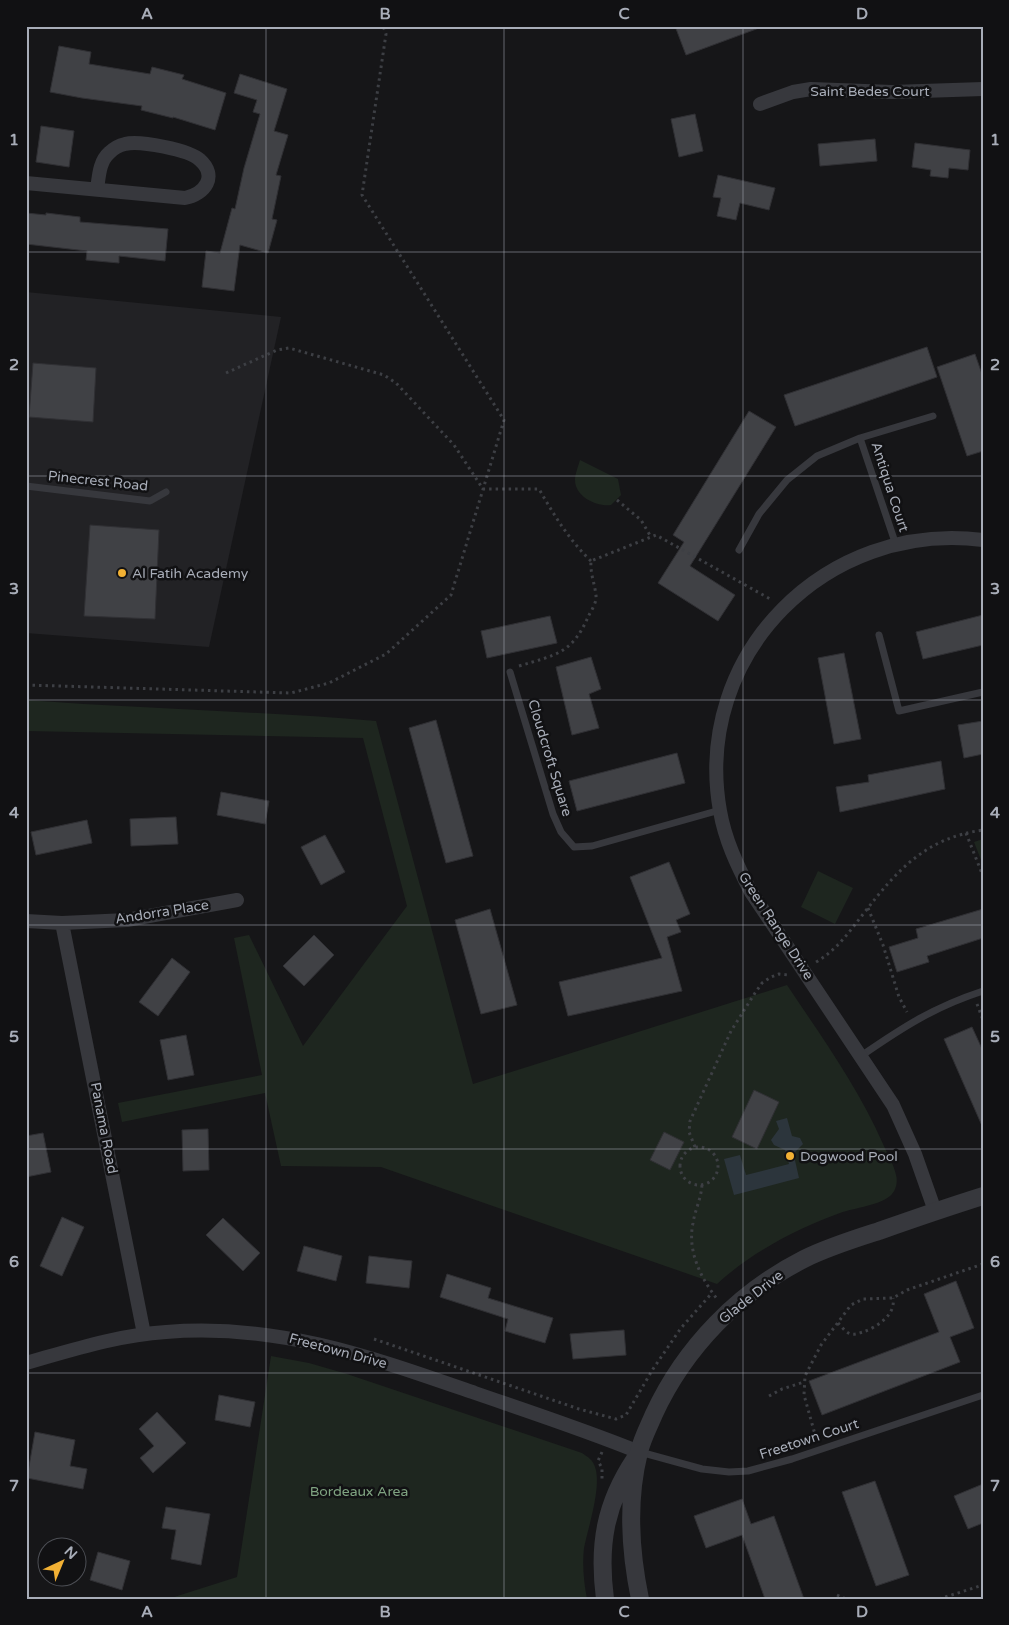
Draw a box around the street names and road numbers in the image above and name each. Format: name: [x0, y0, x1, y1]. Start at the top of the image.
street label: Saint Bedes Court: [810, 83, 930, 100]
street label: Antiqua Court: [867, 440, 913, 535]
street label: Pinecrest Road: [47, 467, 149, 495]
street label: Cloudcroft Square: [524, 698, 576, 819]
street label: Green Range Drive: [735, 869, 817, 983]
street label: Andorra Place: [114, 896, 210, 928]
street label: Panama Road: [87, 1081, 121, 1175]
street label: Glade Drive: [715, 1267, 787, 1327]
street label: Freetown Drive: [287, 1330, 389, 1372]
street label: Freetown Court: [757, 1415, 861, 1463]

